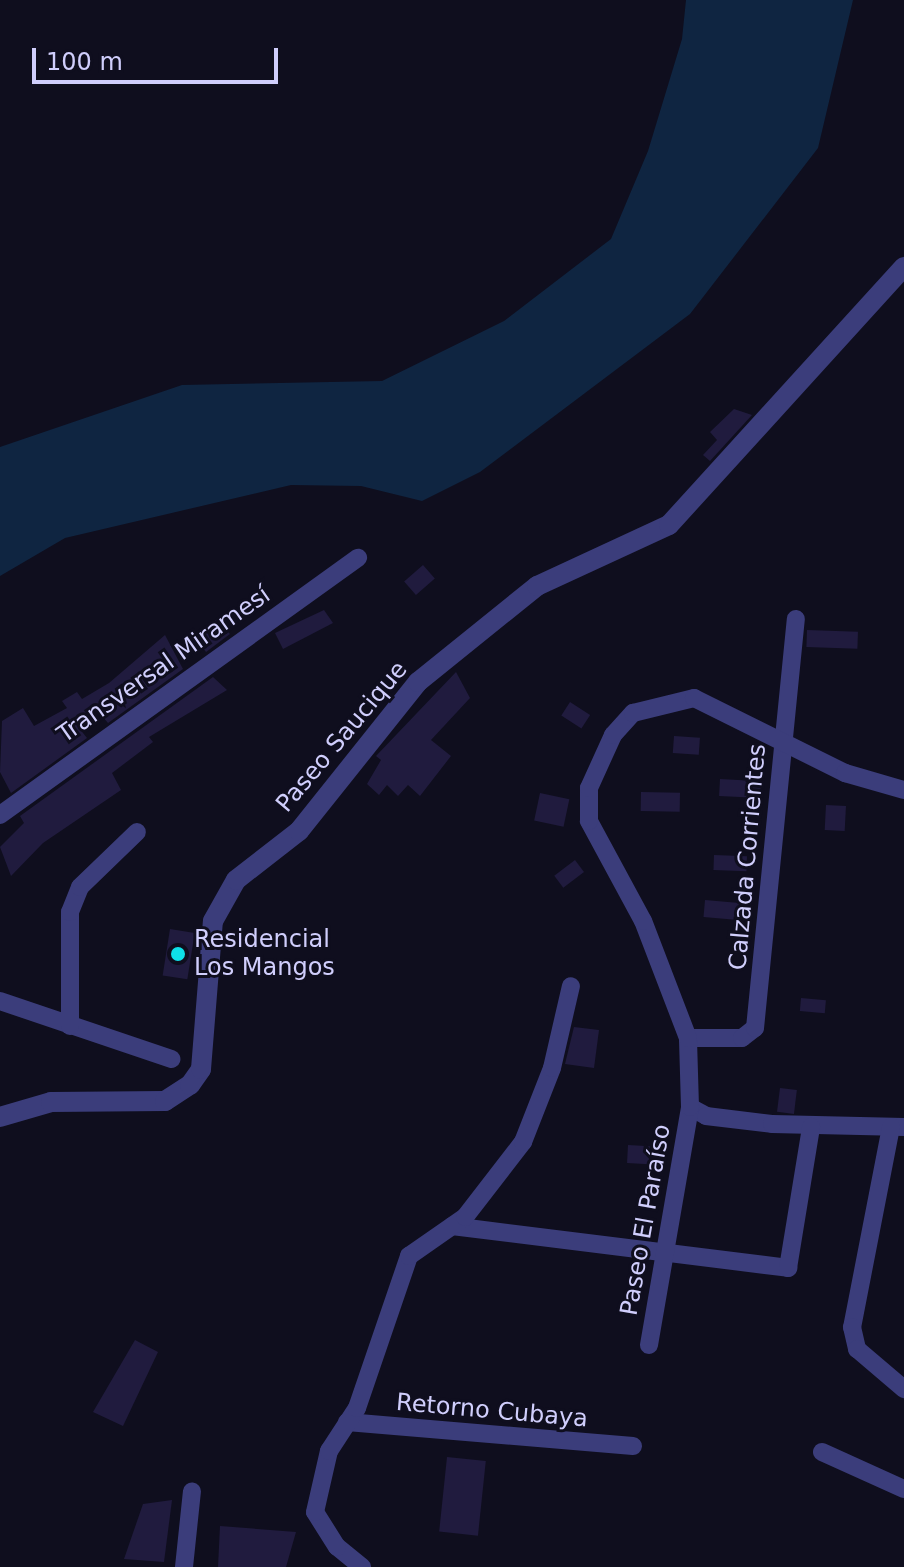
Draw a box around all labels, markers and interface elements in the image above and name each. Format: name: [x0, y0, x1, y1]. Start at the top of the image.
scale bar: [36, 32, 282, 82]
text: 100 m: [46, 48, 123, 76]
street label: Transversal Miramesí: [52, 581, 276, 749]
street label: Paseo Saucique: [271, 656, 413, 818]
street label: Calzada Corrientes: [724, 743, 772, 971]
place label: Residencial Los Mangos: [194, 926, 335, 982]
marker: Residencial Los Mangos: [169, 945, 187, 963]
street label: Paseo El Paraíso: [615, 1122, 677, 1318]
street label: Retorno Cubaya: [395, 1388, 589, 1434]

